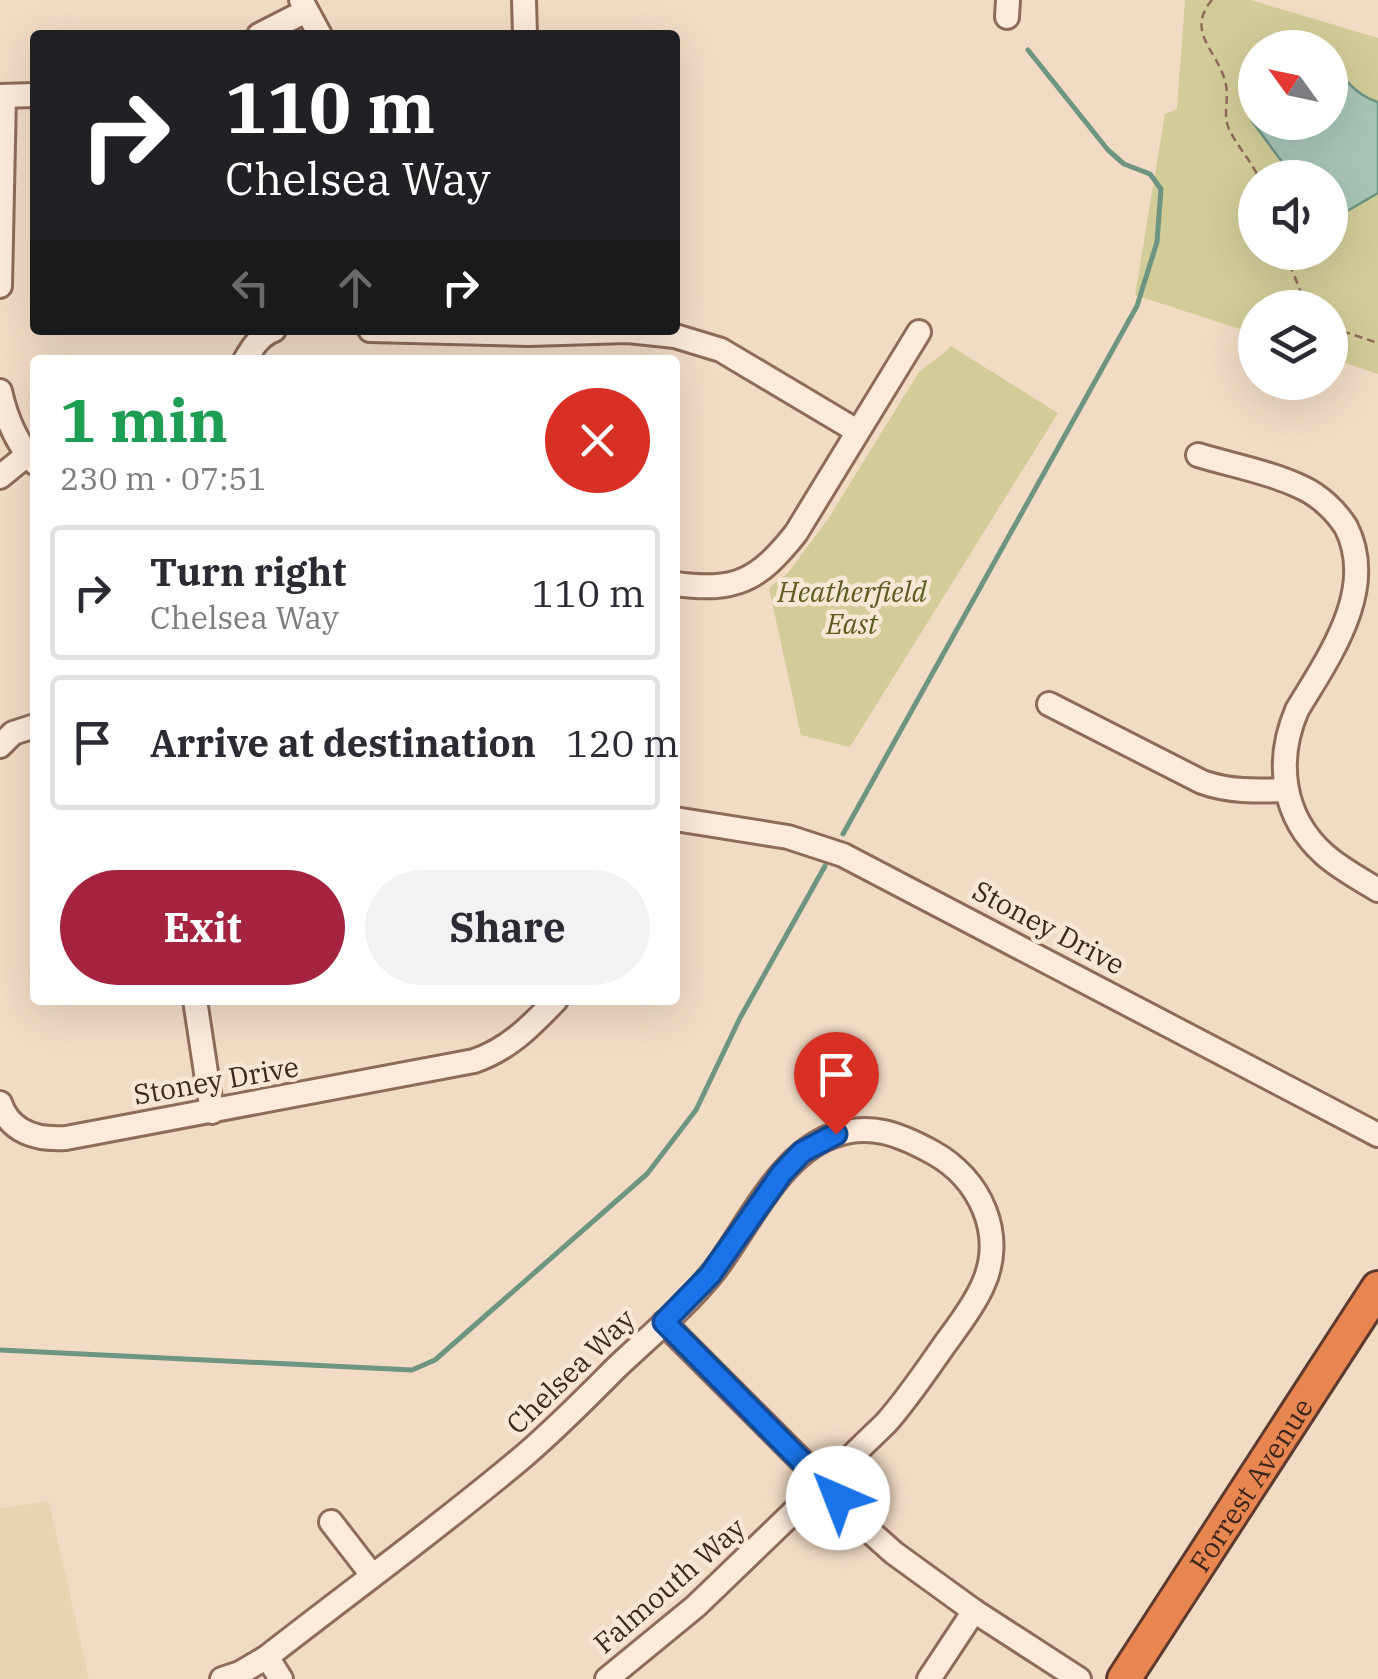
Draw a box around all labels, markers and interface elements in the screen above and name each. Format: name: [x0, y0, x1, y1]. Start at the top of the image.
north arrow: [1238, 30, 1348, 140]
map controls: [1238, 30, 1348, 400]
text: 110 m: [225, 61, 435, 152]
icon: right: [60, 70, 190, 200]
text: Chelsea Way: [225, 149, 490, 207]
button: sound: [1238, 160, 1348, 270]
icon: left: [223, 260, 278, 315]
icon: ahead: [328, 260, 383, 315]
icon: right: [433, 260, 488, 315]
button: layers: [1238, 290, 1348, 400]
text: 1 min: [60, 380, 228, 459]
button: close: [545, 388, 650, 493]
text: 230 m · 07:51: [60, 457, 267, 499]
text: Turn right: [150, 547, 346, 596]
icon: right: [65, 565, 120, 620]
text: 110 m: [532, 568, 645, 617]
park label: Heatherfield East: [776, 573, 927, 642]
text: Chelsea Way: [150, 596, 339, 638]
icon: arrive: [65, 715, 120, 770]
text: Arrive at destination: [150, 718, 536, 767]
text: 120 m: [566, 718, 679, 767]
button: Exit: [60, 870, 345, 985]
button: Share: [365, 870, 650, 985]
street label: Stoney Drive: [967, 871, 1131, 983]
pin: [794, 1032, 879, 1135]
street label: Stoney Drive: [131, 1047, 301, 1113]
icon: arrive: [809, 1047, 864, 1102]
street label: Chelsea Way: [498, 1300, 642, 1442]
street label: Forrest Avenue: [1180, 1390, 1320, 1579]
position arrow: [786, 1446, 890, 1550]
street label: Falmouth Way: [585, 1509, 753, 1661]

